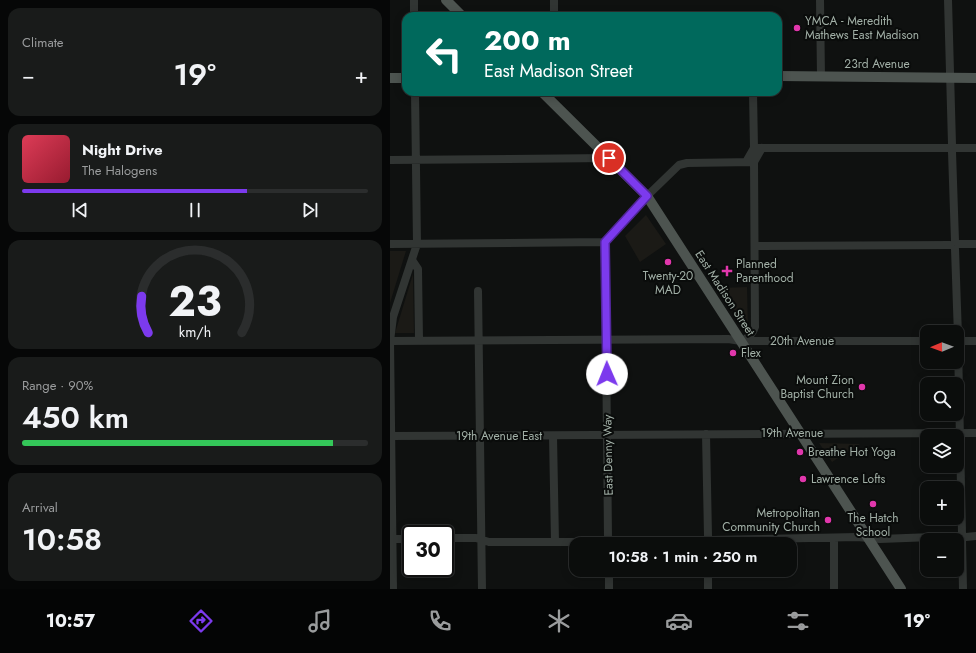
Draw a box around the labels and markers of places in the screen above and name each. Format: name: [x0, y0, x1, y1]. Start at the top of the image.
place label: YMCA - Meredith Mathews East Madison: [805, 12, 919, 44]
marker: YMCA - Meredith Mathews East Madison: [792, 23, 802, 33]
pin: [592, 141, 626, 175]
place label: Planned Parenthood: [736, 255, 794, 287]
marker: Twenty-20 MAD: [663, 257, 673, 267]
marker: Planned Parenthood: [721, 265, 733, 277]
place label: Twenty-20 MAD: [643, 267, 693, 299]
place label: Flex: [741, 344, 762, 362]
marker: Flex: [728, 348, 738, 358]
place label: Mount Zion Baptist Church: [781, 371, 854, 403]
marker: Mount Zion Baptist Church: [857, 382, 867, 392]
place label: Breathe Hot Yoga: [808, 443, 896, 461]
marker: Breathe Hot Yoga: [795, 447, 805, 457]
place label: Lawrence Lofts: [811, 470, 885, 488]
marker: Lawrence Lofts: [798, 474, 808, 484]
marker: The Hatch School: [868, 499, 878, 509]
place label: Metropolitan Community Church: [722, 504, 820, 536]
place label: The Hatch School: [848, 509, 898, 541]
marker: Metropolitan Community Church: [823, 515, 833, 525]

